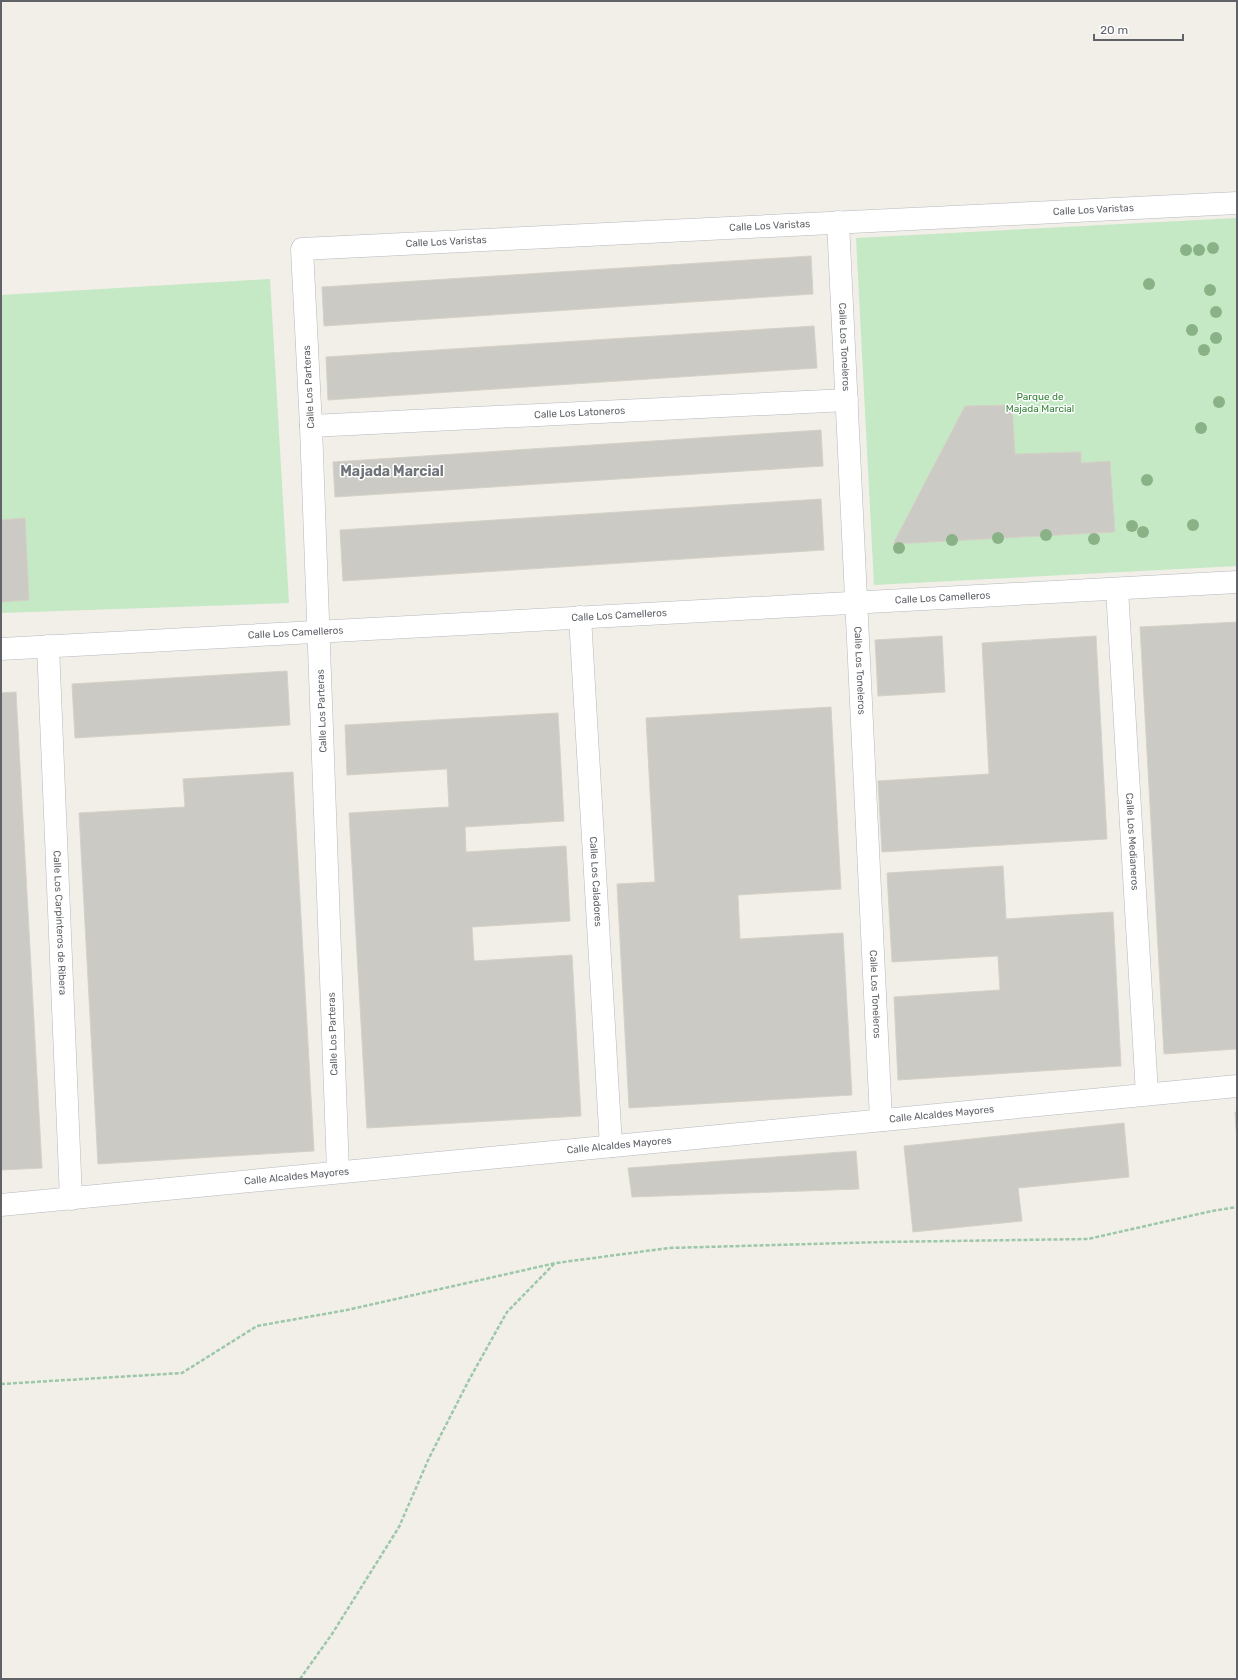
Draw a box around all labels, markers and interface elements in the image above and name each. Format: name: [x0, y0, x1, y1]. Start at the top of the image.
scale bar: [1094, 16, 1183, 42]
text: 20 m: [1100, 23, 1128, 37]
street label: Calle Los Varistas: [1053, 202, 1134, 218]
street label: Calle Los Varistas: [729, 218, 811, 234]
street label: Calle Los Varistas: [405, 234, 487, 250]
street label: Calle Los Toneleros: [836, 302, 852, 391]
street label: Calle Los Parteras: [301, 345, 317, 429]
park label: Parque de Majada Marcial: [1006, 391, 1074, 415]
street label: Calle Los Latoneros: [534, 405, 625, 421]
district label: Majada Marcial: [340, 463, 444, 480]
street label: Calle Los Camelleros: [894, 589, 991, 607]
street label: Calle Los Camelleros: [571, 607, 667, 624]
street label: Calle Los Camelleros: [247, 624, 344, 642]
street label: Calle Los Toneleros: [851, 626, 868, 715]
street label: Calle Los Parteras: [315, 669, 329, 753]
street label: Calle Los Medianeros: [1123, 792, 1141, 891]
street label: Calle Los Caladores: [587, 836, 604, 927]
street label: Calle Los Carpinteros de Ribera: [51, 850, 69, 995]
street label: Calle Los Toneleros: [867, 950, 883, 1039]
street label: Calle Los Parteras: [326, 992, 340, 1076]
street label: Calle Alcaldes Mayores: [889, 1103, 995, 1125]
street label: Calle Alcaldes Mayores: [566, 1134, 672, 1157]
street label: Calle Alcaldes Mayores: [244, 1166, 350, 1188]

